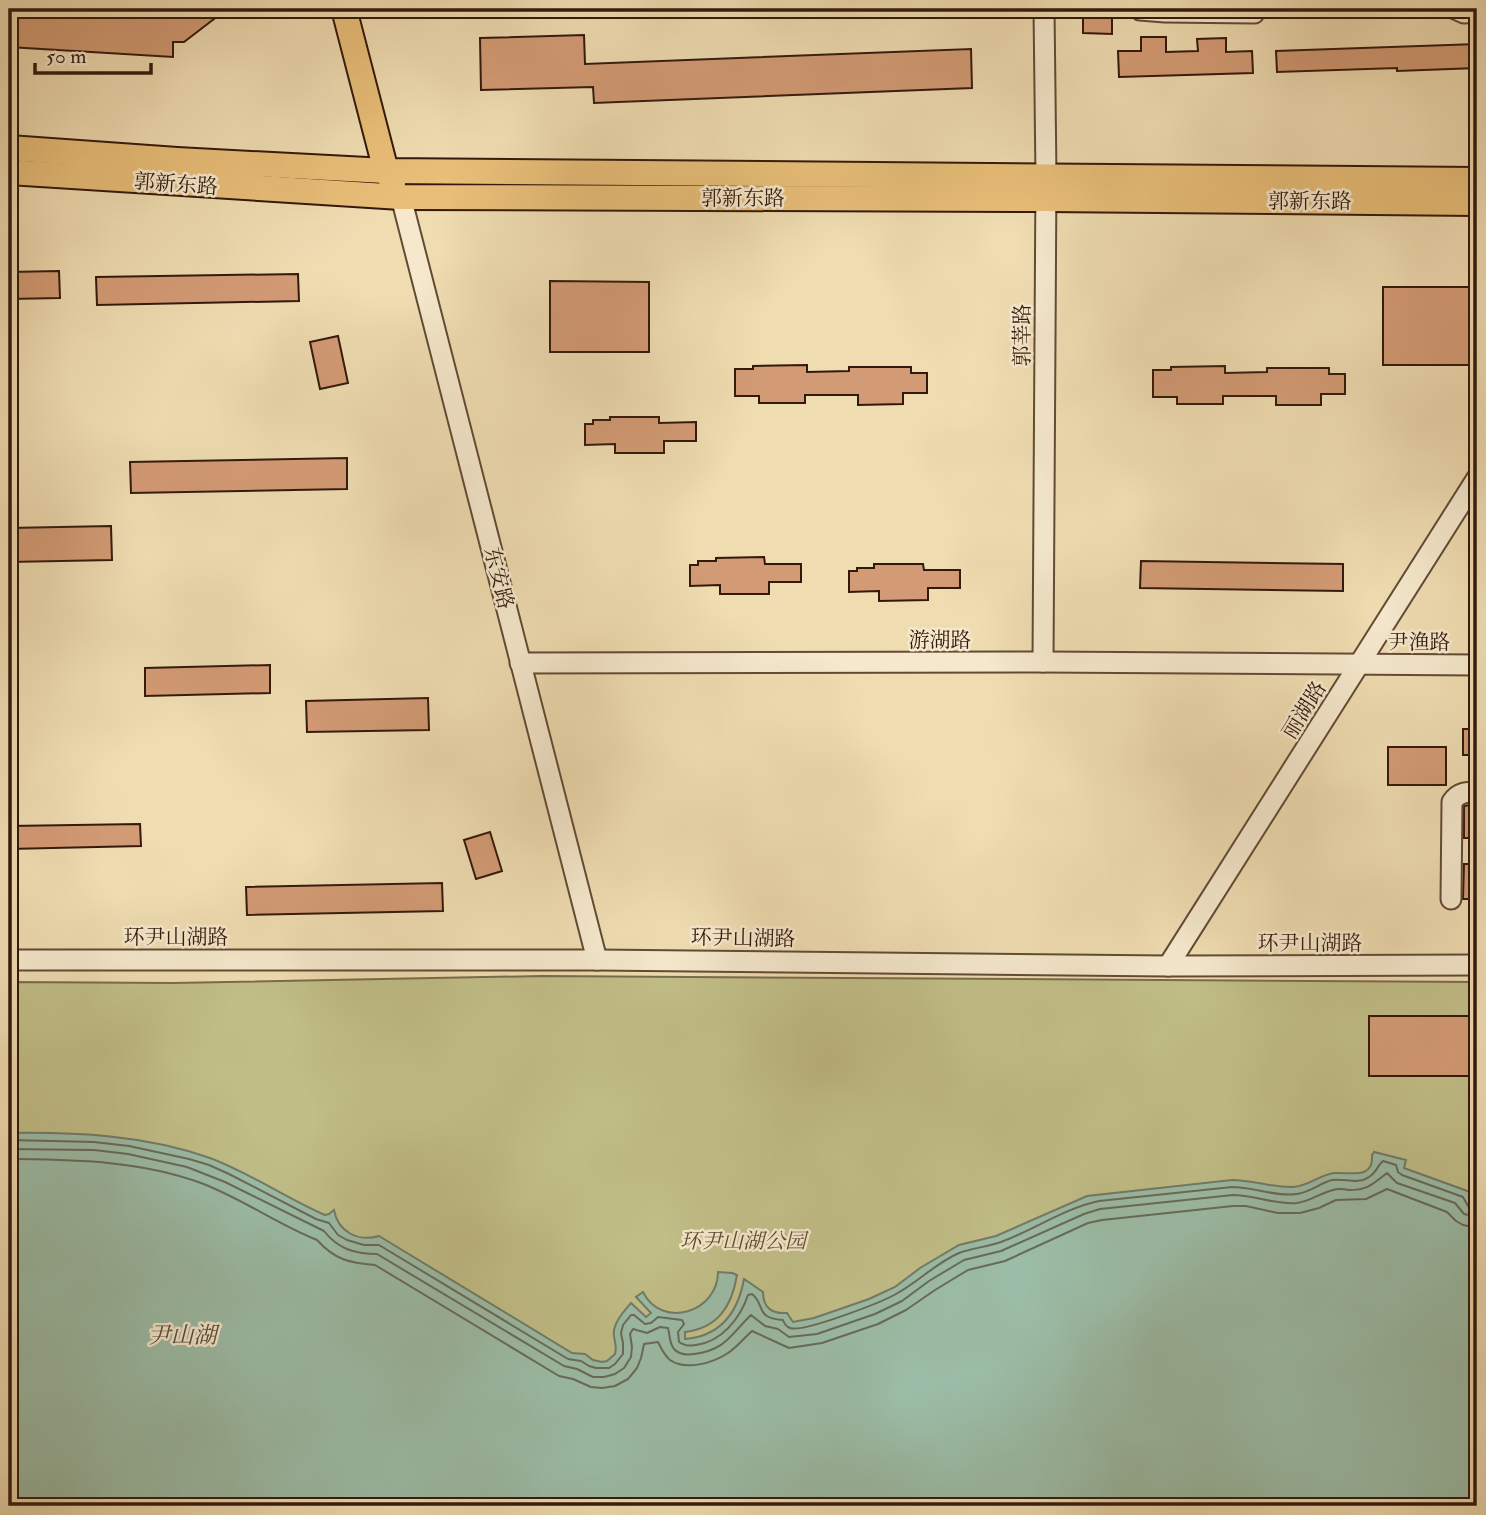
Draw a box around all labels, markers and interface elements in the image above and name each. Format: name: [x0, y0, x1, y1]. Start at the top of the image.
scale bar: [35, 32, 150, 76]
text: 50 m: [46, 43, 87, 70]
street label: 郭新东路: [133, 168, 219, 201]
street label: 郭新东路: [701, 185, 785, 212]
street label: 郭新东路: [1268, 188, 1352, 215]
street label: 郭莘路: [1009, 304, 1036, 367]
street label: 东安路: [478, 544, 519, 612]
street label: 游湖路: [909, 627, 972, 654]
street label: 尹渔路: [1388, 629, 1451, 656]
street label: 丽湖路: [1276, 676, 1333, 744]
street label: 环尹山湖路: [124, 924, 229, 951]
street label: 环尹山湖路: [690, 924, 796, 953]
street label: 环尹山湖路: [1258, 930, 1363, 957]
park label: 环尹山湖公园: [680, 1228, 809, 1255]
water label: 尹山湖: [148, 1321, 221, 1350]

